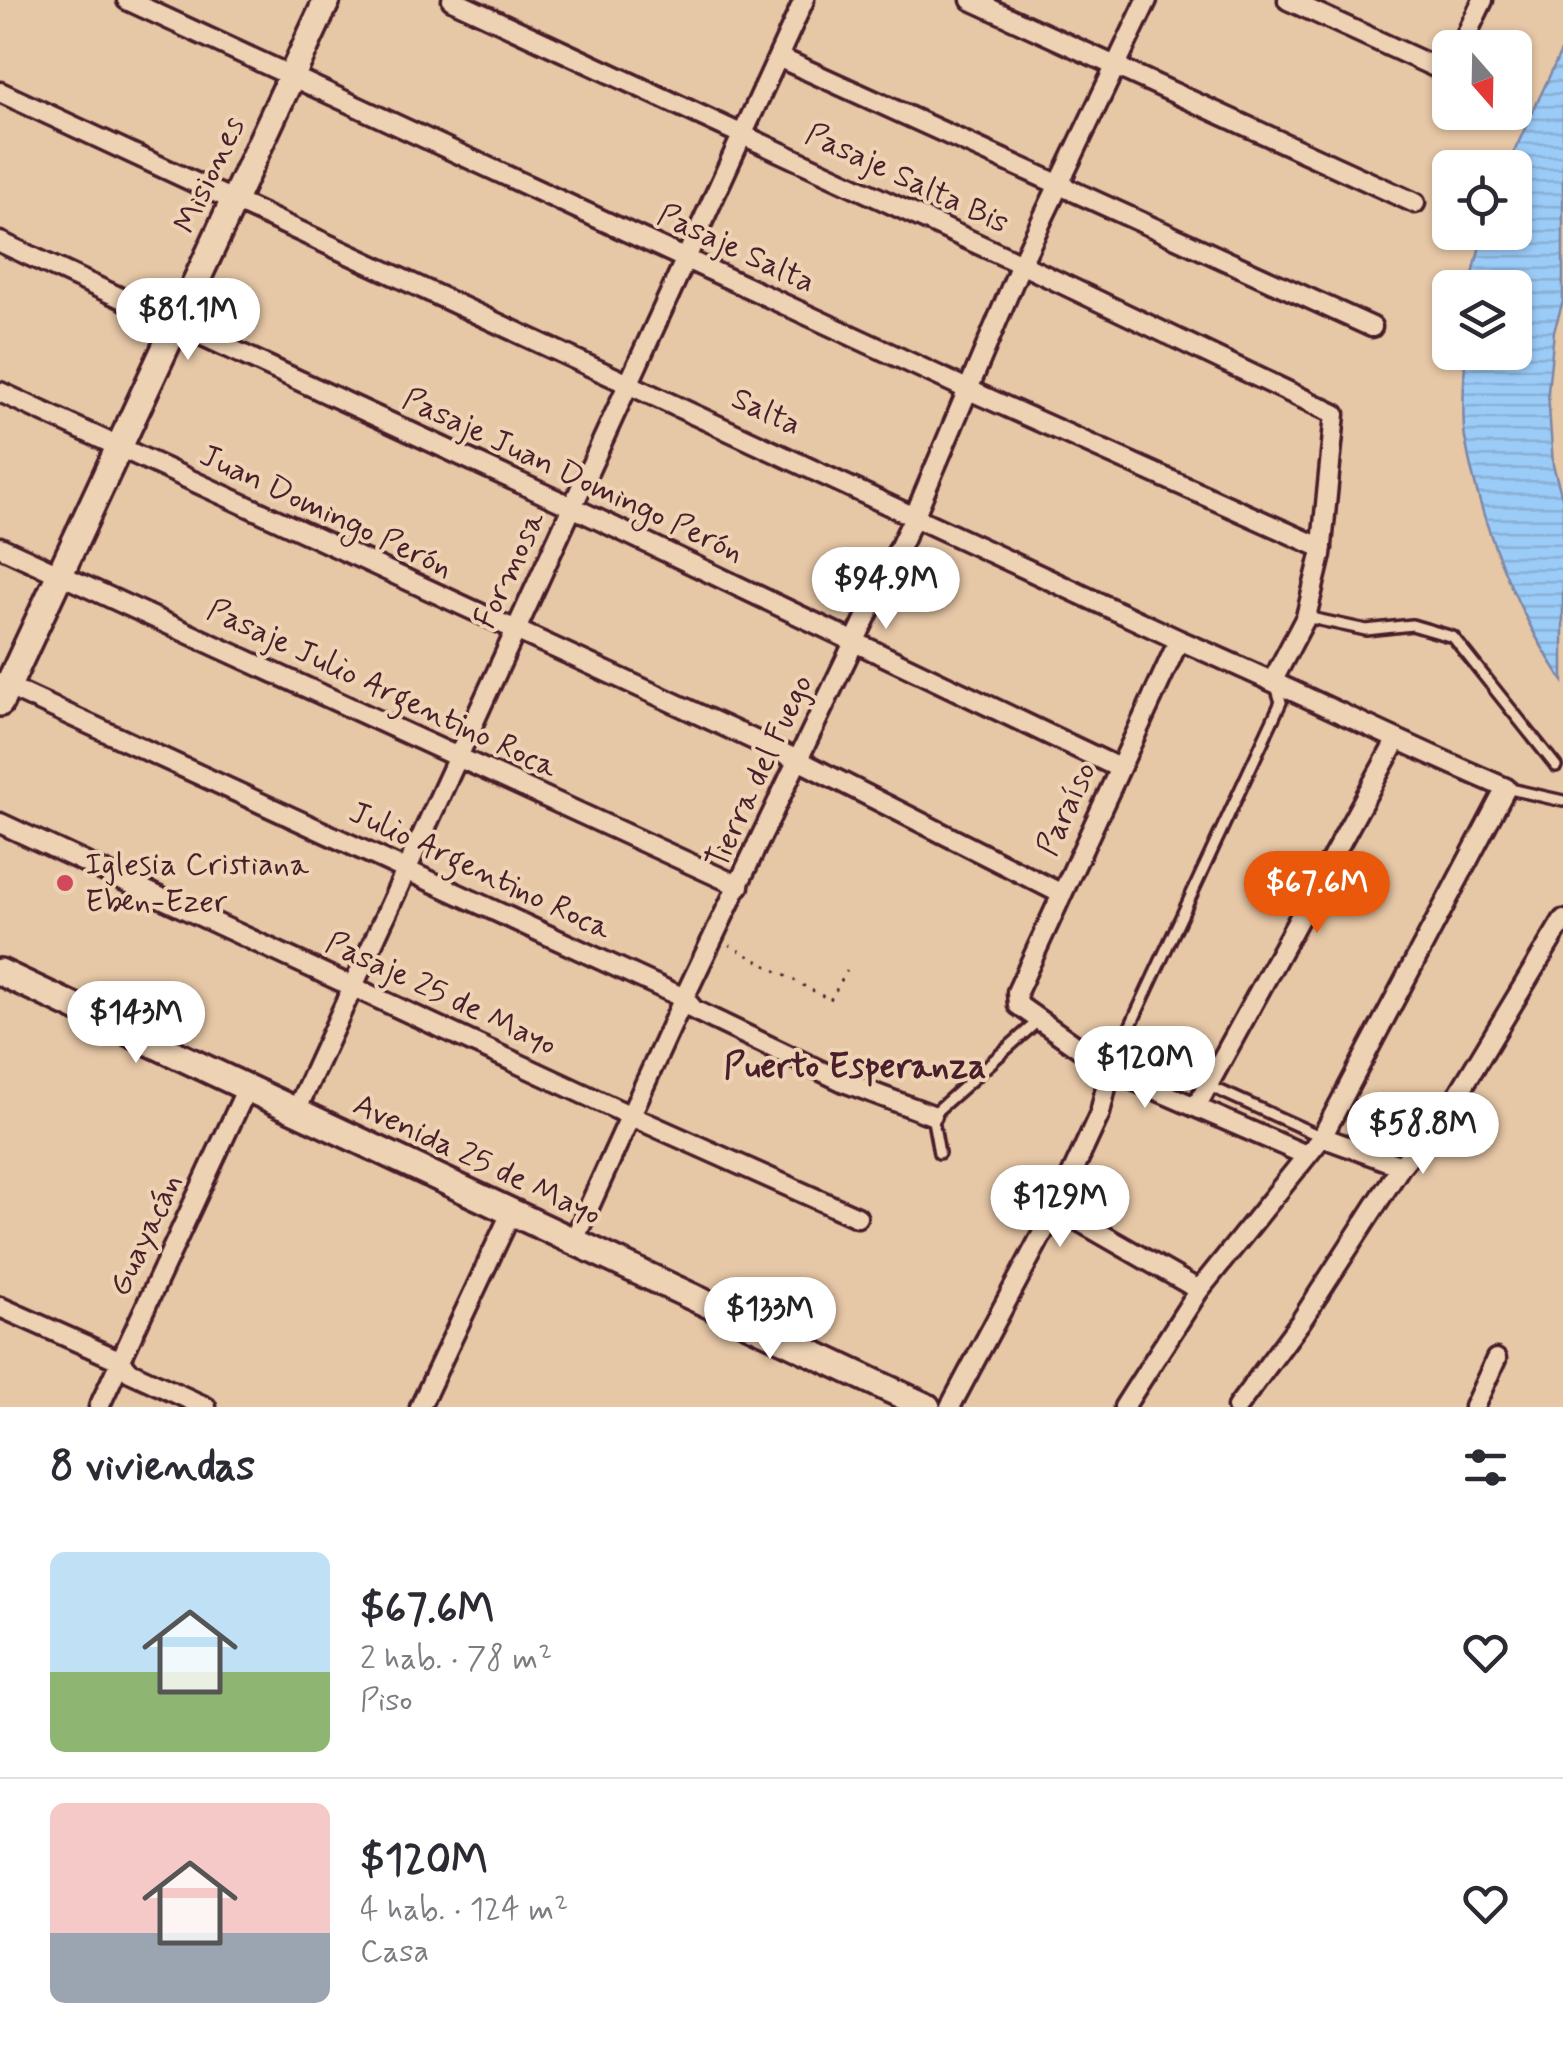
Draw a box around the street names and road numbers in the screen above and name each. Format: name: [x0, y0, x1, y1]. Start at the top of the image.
street label: Misiones: [165, 110, 255, 240]
street label: Pasaje Salta Bis: [799, 114, 1015, 244]
street label: Pasaje Salta: [650, 194, 822, 304]
street label: Pasaje Juan Domingo Perón: [395, 378, 750, 575]
street label: Salta: [724, 378, 808, 446]
street label: Juan Domingo Perón: [192, 435, 459, 591]
street label: Formosa: [465, 504, 556, 635]
street label: Pasaje Julio Argentino Roca: [199, 589, 565, 792]
street label: Tierra del Fuego: [697, 668, 823, 876]
street label: Paraíso: [1027, 755, 1107, 863]
street label: Julio Argentino Roca: [341, 792, 619, 953]
street label: Pasaje 25 de Mayo: [319, 922, 563, 1066]
street label: Avenida 25 de Mayo: [346, 1084, 608, 1236]
street label: Guayacán: [99, 1167, 193, 1303]

